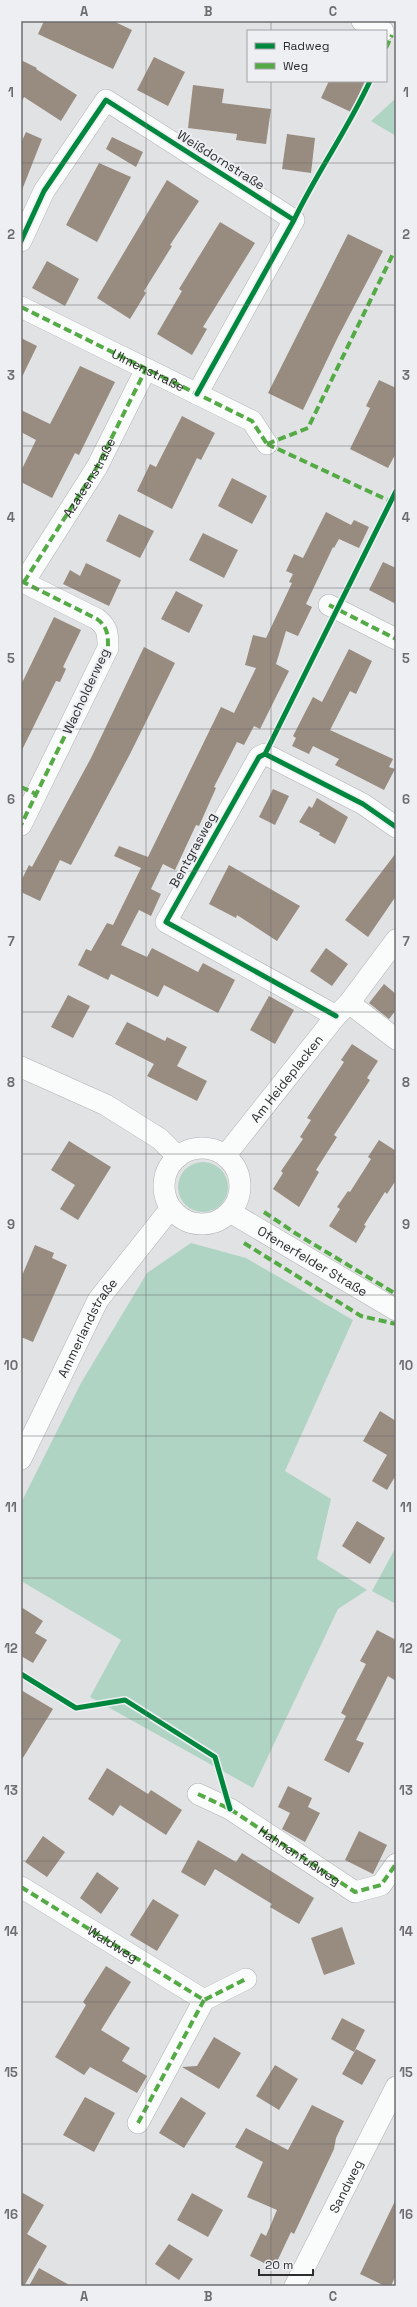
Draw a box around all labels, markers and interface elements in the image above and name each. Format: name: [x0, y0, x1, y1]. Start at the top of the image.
text: A: [80, 3, 89, 20]
text: B: [204, 3, 213, 20]
text: C: [329, 3, 337, 20]
legend: [247, 30, 387, 82]
text: Radweg: [283, 38, 329, 54]
text: Weg: [283, 58, 308, 74]
text: 1: [8, 84, 14, 101]
text: 1: [403, 84, 409, 101]
street label: Weißdornstraße: [174, 126, 268, 194]
text: 2: [7, 226, 15, 243]
text: 2: [402, 226, 410, 243]
street label: Ulmenstraße: [109, 345, 188, 395]
text: 3: [7, 367, 15, 384]
text: 3: [402, 367, 410, 384]
street label: Azaleenstraße: [59, 435, 119, 521]
text: 4: [7, 509, 15, 526]
text: 4: [402, 509, 410, 526]
street label: Wacholderweg: [59, 645, 113, 737]
text: 5: [7, 650, 15, 667]
text: 5: [402, 650, 410, 667]
text: 6: [7, 791, 15, 808]
text: 6: [402, 791, 410, 808]
street label: Bentgrasweg: [165, 809, 221, 891]
text: 7: [7, 933, 15, 950]
text: 7: [402, 933, 410, 950]
street label: Am Heideplacken: [247, 1031, 326, 1126]
text: 8: [7, 1074, 15, 1091]
text: 8: [402, 1074, 410, 1091]
text: 9: [7, 1216, 15, 1233]
text: 9: [402, 1216, 410, 1233]
street label: Ofenerfelder Straße: [254, 1222, 371, 1300]
street label: Ammerlandstraße: [53, 1274, 121, 1380]
text: 10: [4, 1357, 18, 1374]
text: 10: [399, 1357, 413, 1374]
text: 11: [5, 1499, 17, 1516]
text: 11: [400, 1499, 412, 1516]
text: 12: [4, 1640, 18, 1657]
text: 12: [399, 1640, 413, 1657]
text: 13: [4, 1782, 18, 1799]
text: 13: [399, 1782, 413, 1799]
street label: Hahnenfußweg: [255, 1822, 344, 1889]
street label: Waldweg: [84, 1922, 141, 1966]
text: 14: [4, 1923, 18, 1940]
text: 14: [399, 1923, 413, 1940]
text: 15: [4, 2064, 18, 2081]
text: 15: [399, 2064, 413, 2081]
street label: Sandweg: [325, 2156, 366, 2216]
text: 16: [4, 2206, 18, 2223]
text: 16: [399, 2206, 413, 2223]
scale bar: [259, 2251, 313, 2277]
text: 20 m: [265, 2257, 293, 2273]
text: A: [80, 2288, 89, 2305]
text: B: [204, 2288, 213, 2305]
text: C: [329, 2288, 337, 2305]

